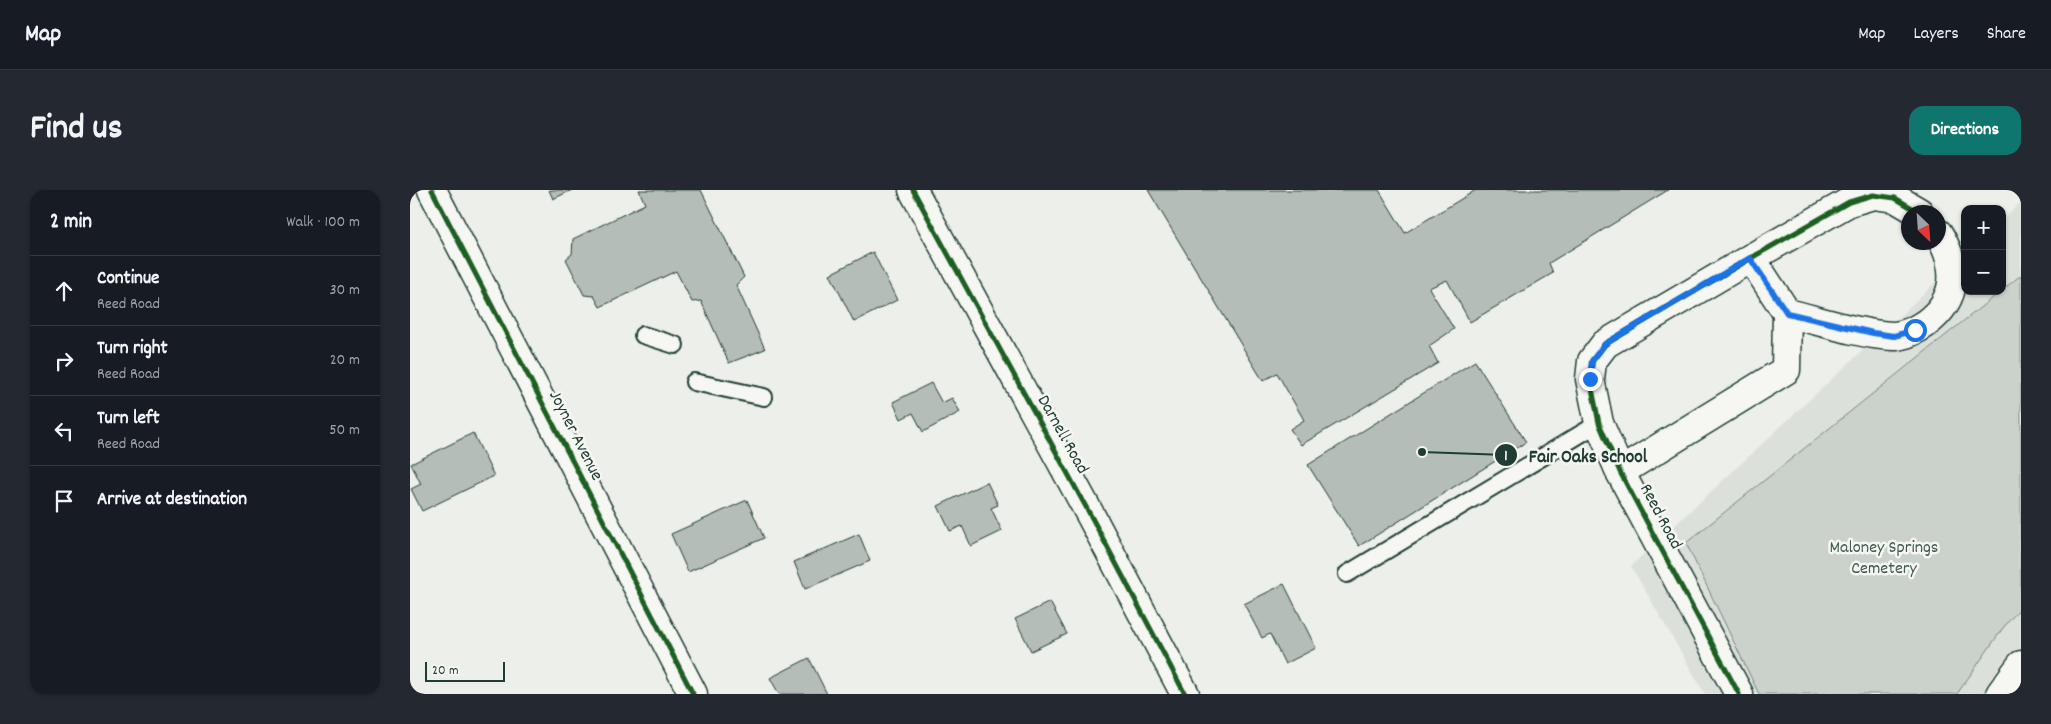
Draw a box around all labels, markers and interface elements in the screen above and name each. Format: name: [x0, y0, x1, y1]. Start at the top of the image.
text: Map: [25, 18, 61, 52]
text: Map: [1858, 22, 1885, 47]
text: Layers: [1913, 22, 1959, 47]
text: Share: [1987, 22, 2026, 47]
text: Find us: [30, 105, 122, 155]
button: Directions: [1909, 106, 2021, 155]
north arrow: [1901, 205, 1946, 250]
map controls: [1961, 205, 2006, 295]
button: +: [1961, 205, 2006, 250]
text: 2 min: [50, 208, 92, 238]
text: Walk · 100 m: [286, 211, 360, 234]
button: −: [1961, 250, 2006, 295]
text: Continue: [97, 266, 159, 293]
icon: ahead: [50, 277, 78, 305]
text: 30 m: [330, 279, 360, 302]
text: Reed Road: [97, 293, 160, 316]
route start: [1904, 319, 1927, 342]
text: Turn right: [97, 336, 168, 363]
icon: right: [50, 347, 78, 375]
text: 20 m: [330, 349, 360, 372]
text: Reed Road: [97, 363, 160, 386]
route end: [1579, 368, 1602, 391]
street label: Joyner Avenue: [542, 387, 608, 485]
street label: Darnell Road: [1030, 391, 1094, 479]
text: Turn left: [97, 406, 160, 433]
icon: left: [50, 417, 78, 445]
text: 50 m: [329, 419, 360, 442]
text: Reed Road: [97, 433, 160, 456]
callout: Fair Oaks School: [1494, 438, 1657, 472]
text: Fair Oaks School: [1529, 445, 1648, 472]
text: 1: [1504, 446, 1508, 468]
street label: Reed Road: [1632, 480, 1688, 554]
icon: arrive: [50, 487, 78, 515]
text: Arrive at destination: [97, 487, 247, 514]
park label: Maloney Springs Cemetery: [1830, 536, 1938, 582]
scale bar: [425, 659, 505, 682]
text: 20 m: [432, 661, 459, 681]

